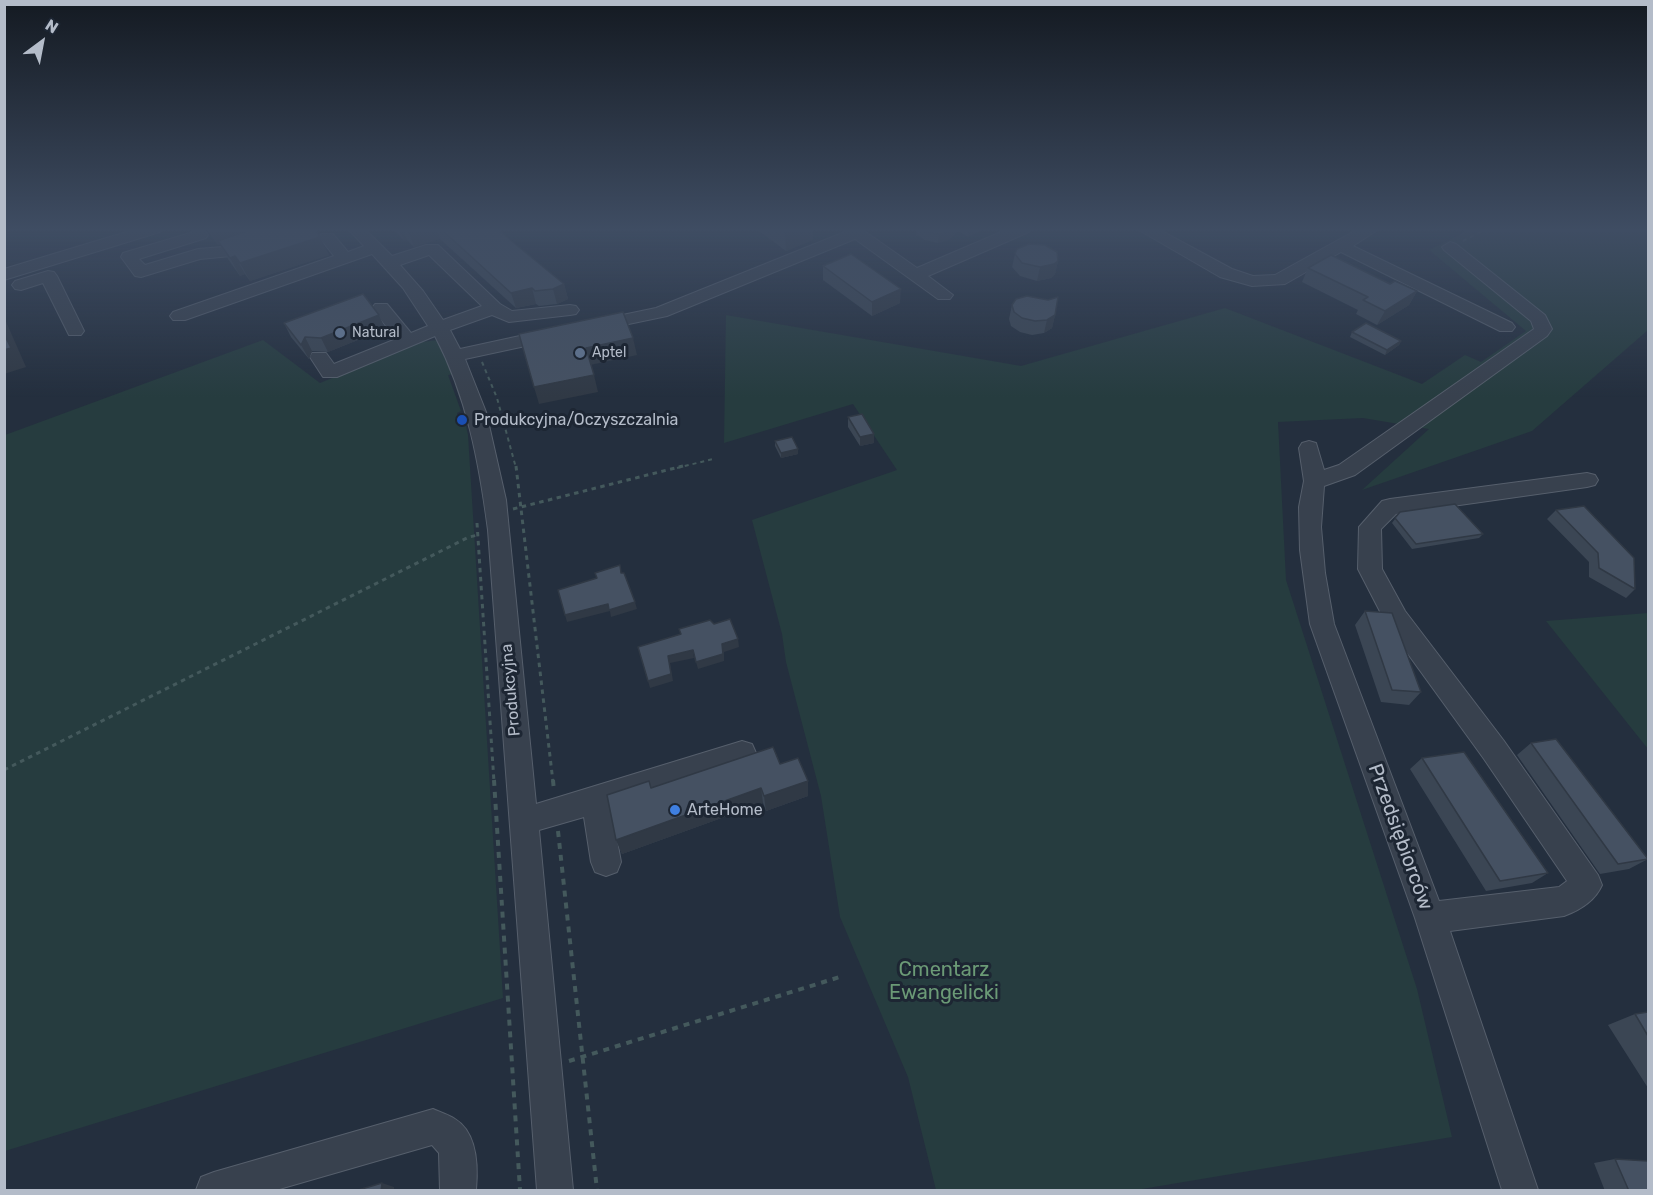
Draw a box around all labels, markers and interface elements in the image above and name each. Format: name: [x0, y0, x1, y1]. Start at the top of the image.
north arrow: [12, 12, 72, 72]
text: N: [42, 15, 62, 37]
place label: Natural: [352, 325, 400, 341]
marker: Natural: [333, 326, 347, 340]
place label: Aptel: [592, 345, 626, 361]
marker: Aptel: [573, 346, 587, 360]
place label: Produkcyjna/Oczyszczalnia: [474, 410, 678, 430]
marker: Produkcyjna/Oczyszczalnia: [455, 413, 469, 427]
street label: Produkcyjna: [497, 643, 525, 737]
street label: Przedsiębiorców: [1362, 761, 1438, 913]
place label: ArteHome: [687, 800, 763, 820]
marker: ArteHome: [668, 803, 682, 817]
park label: Cmentarz Ewangelicki: [889, 958, 999, 1005]

